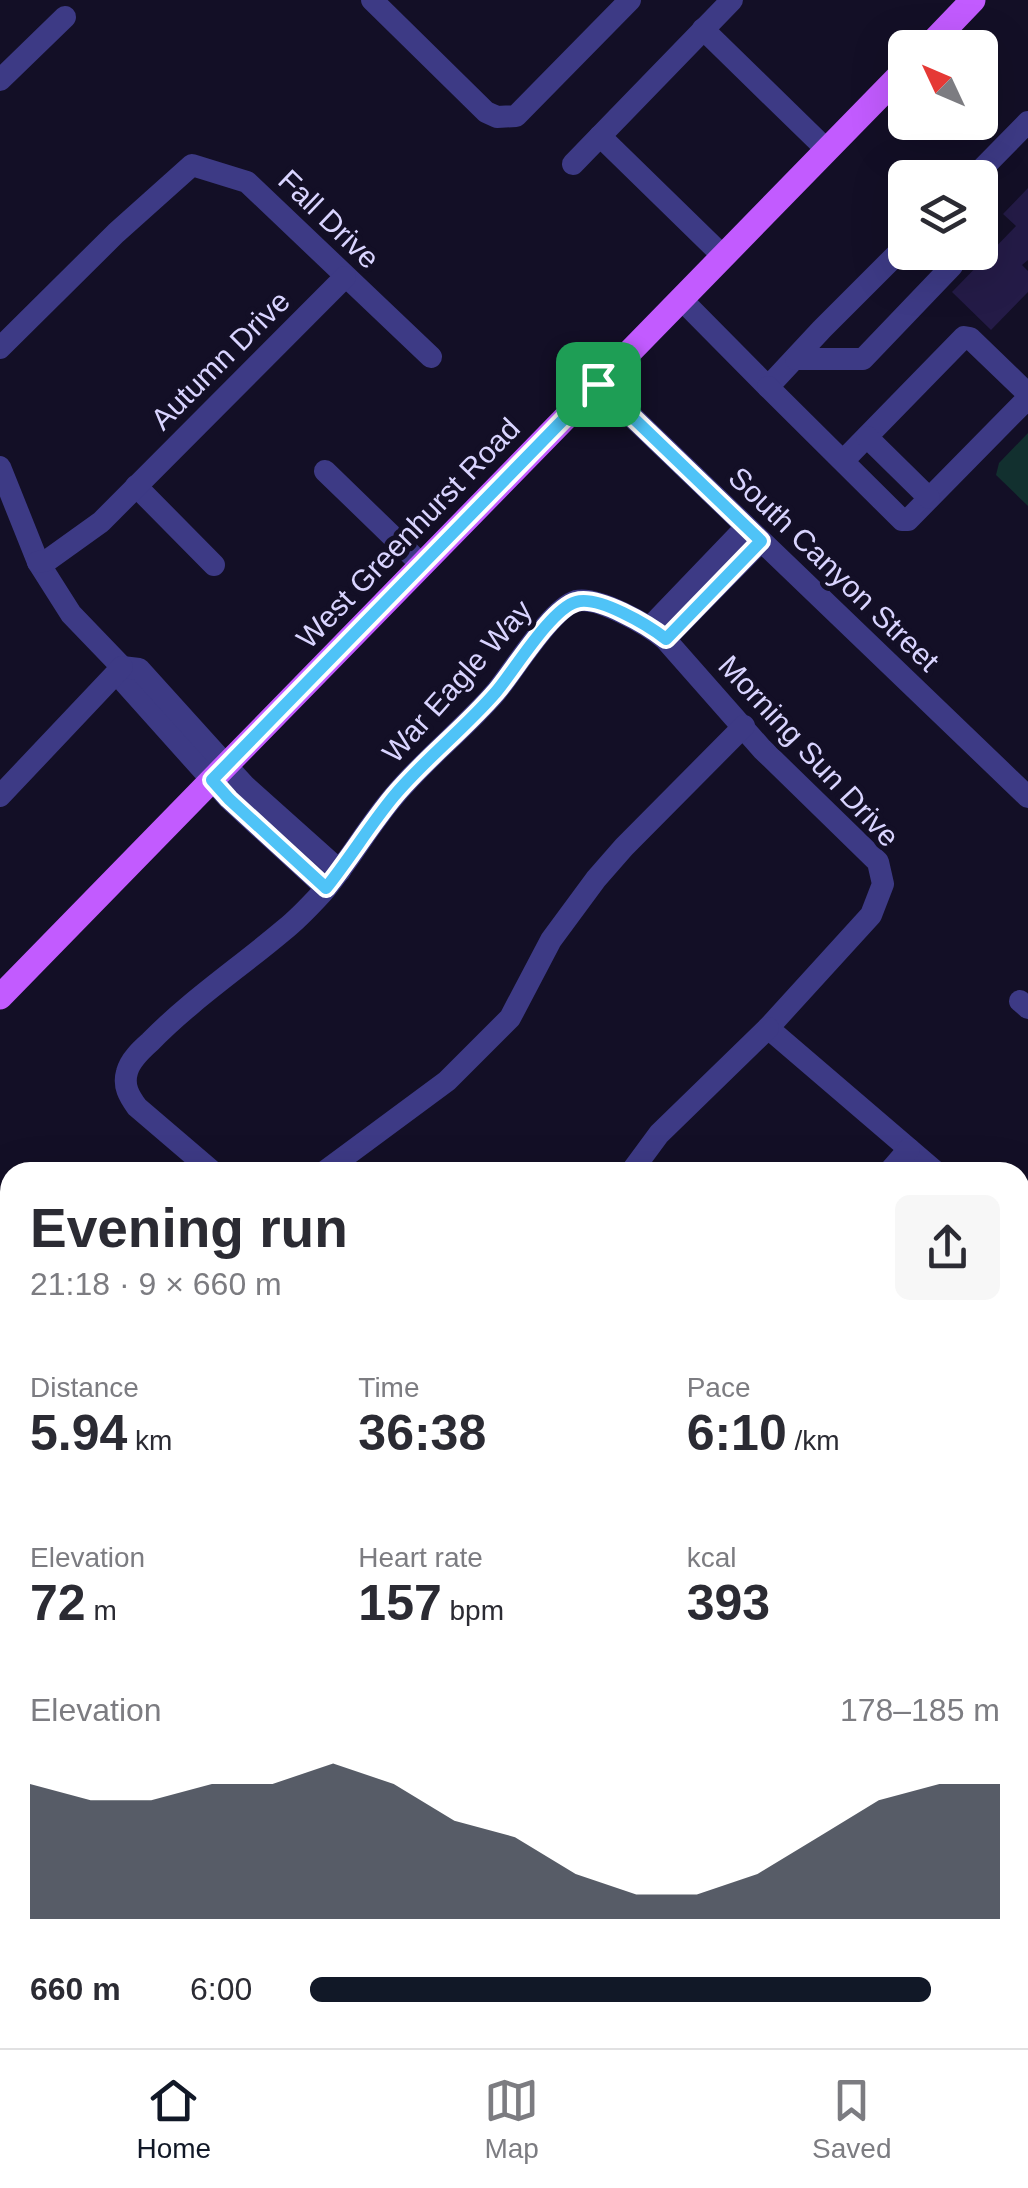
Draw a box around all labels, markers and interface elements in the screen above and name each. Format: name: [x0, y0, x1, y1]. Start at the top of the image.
north arrow: [888, 30, 998, 140]
map controls: [888, 30, 998, 270]
button: layers: [888, 160, 998, 270]
street label: Fall Drive: [272, 163, 386, 275]
street label: Autumn Drive: [144, 284, 296, 436]
pin: [556, 342, 641, 427]
icon: arrive: [571, 357, 626, 412]
street label: West Greenhurst Road: [290, 411, 526, 655]
street label: South Canyon Street: [722, 460, 946, 678]
street label: War Eagle Way: [376, 593, 538, 769]
street label: Morning Sun Drive: [712, 649, 906, 853]
button: share: [895, 1195, 1000, 1300]
text: Evening run: [30, 1197, 348, 1259]
text: 21:18 · 9 × 660 m: [30, 1266, 282, 1302]
text: Distance: [30, 1372, 139, 1403]
text: Time: [358, 1372, 420, 1403]
text: Pace: [687, 1372, 750, 1403]
text: 5.94: [30, 1405, 127, 1461]
text: 36:38: [358, 1405, 486, 1461]
text: 6:10: [687, 1405, 787, 1461]
text: km: [127, 1425, 172, 1456]
text: /km: [787, 1425, 840, 1456]
text: Elevation: [30, 1542, 145, 1573]
text: Heart rate: [358, 1542, 483, 1573]
text: kcal: [687, 1542, 736, 1573]
text: 72: [30, 1575, 86, 1631]
text: 157: [358, 1575, 442, 1631]
text: 393: [687, 1575, 770, 1631]
text: m: [86, 1595, 117, 1626]
text: bpm: [442, 1595, 504, 1626]
text: Elevation: [30, 1692, 162, 1728]
text: 178–185 m: [840, 1692, 1000, 1728]
text: 660 m: [30, 1971, 121, 2007]
text: 6:00: [190, 1971, 252, 2007]
tab: Home: [136, 2073, 211, 2165]
tab: Map: [484, 2073, 539, 2165]
tab: Saved: [812, 2073, 891, 2165]

